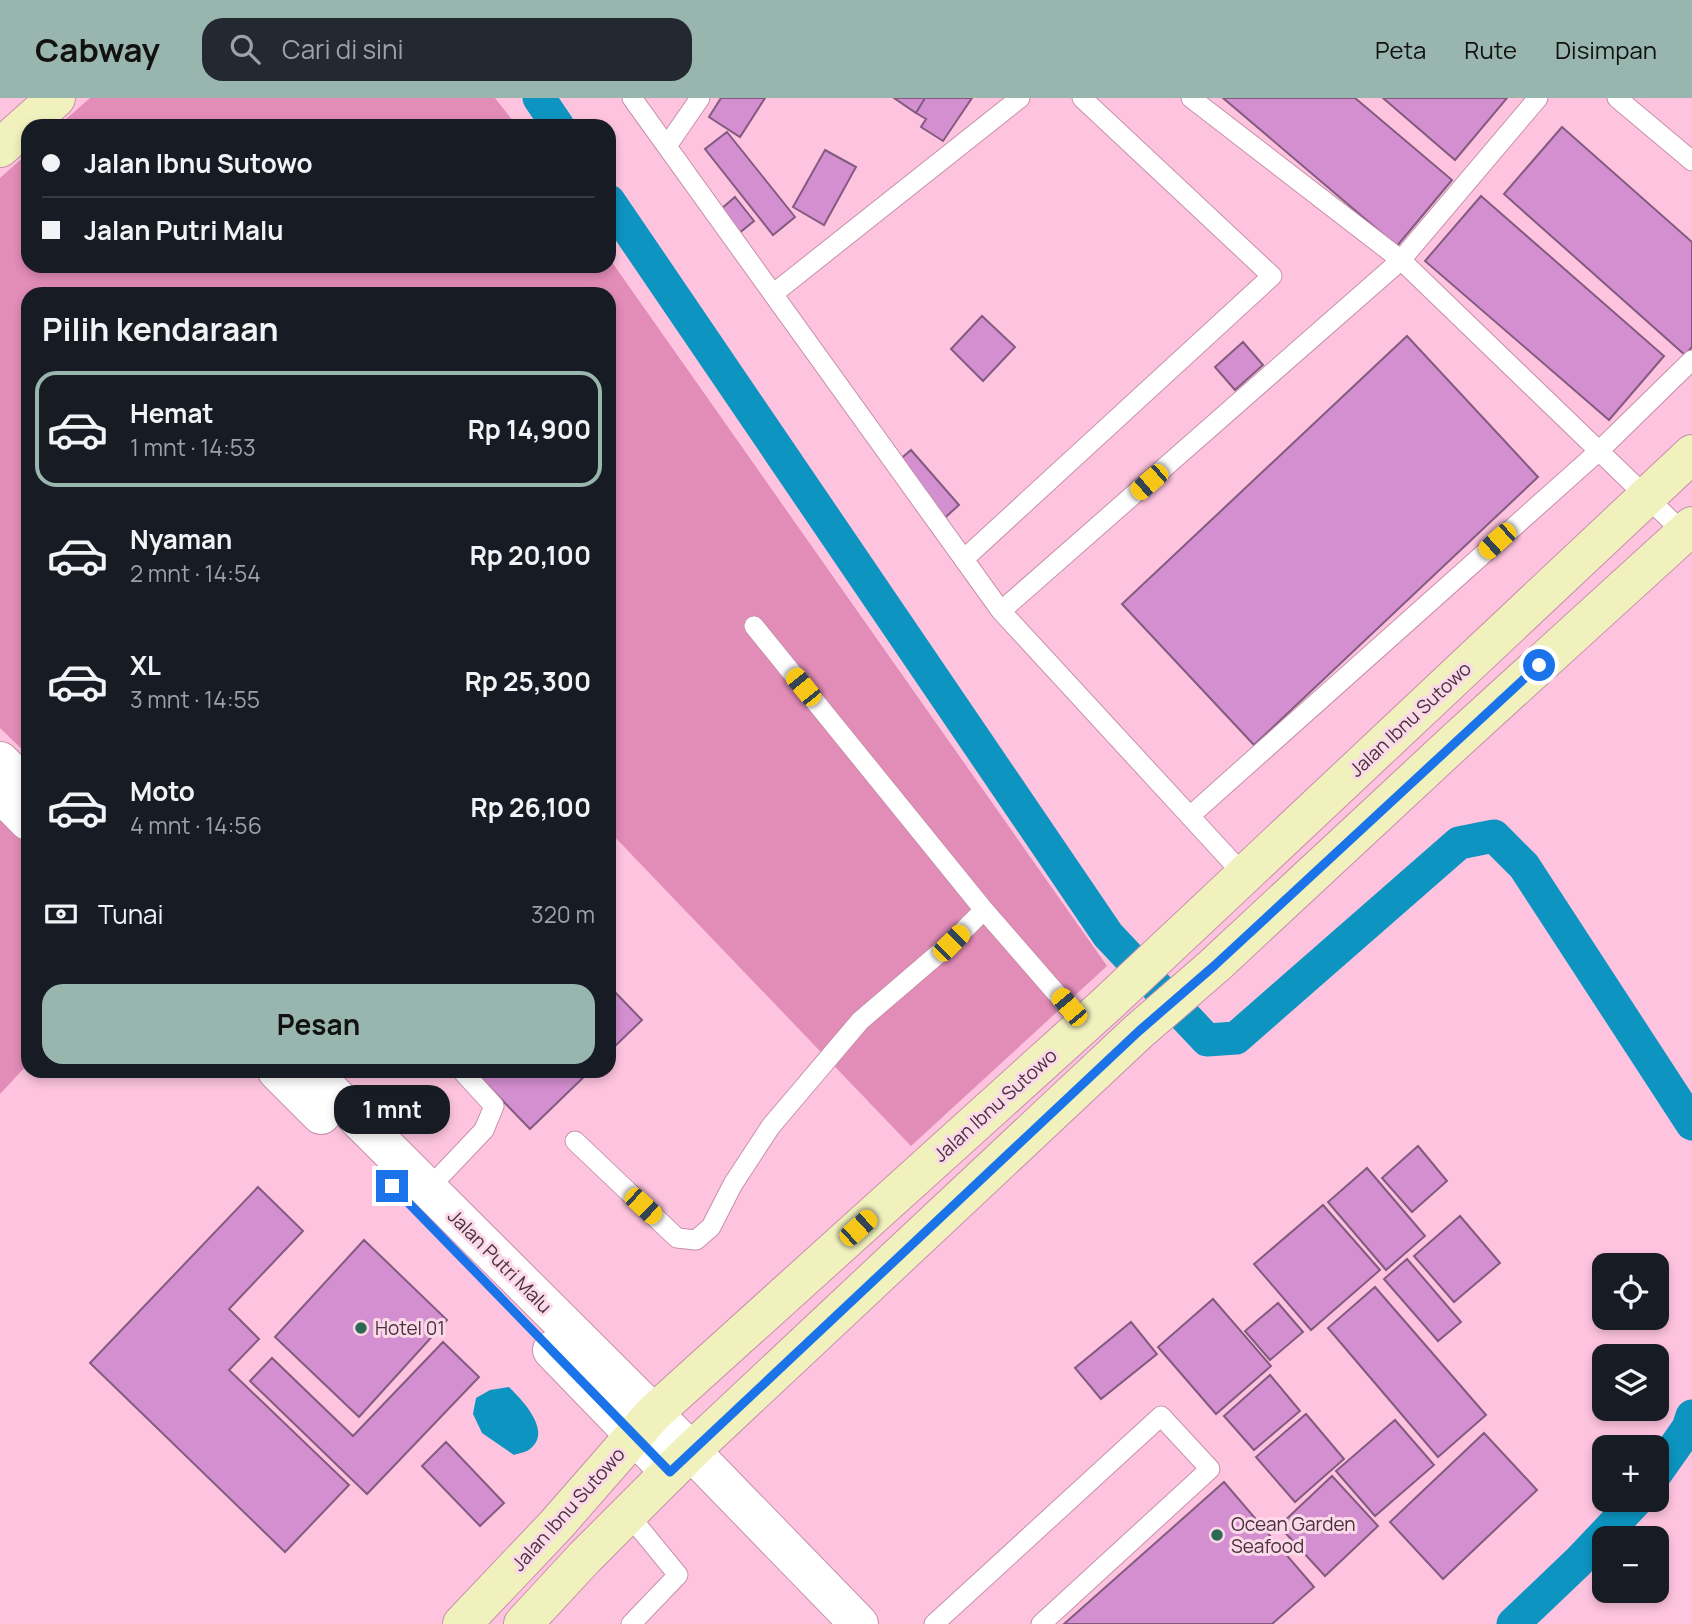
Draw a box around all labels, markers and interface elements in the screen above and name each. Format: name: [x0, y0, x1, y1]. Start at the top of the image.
search box: [202, 18, 692, 81]
text: Cabway: [35, 27, 160, 72]
icon: search: [226, 30, 264, 68]
text: Cari di sini: [282, 31, 404, 67]
text: Peta: [1375, 33, 1426, 66]
text: Rute: [1464, 33, 1517, 66]
text: Disimpan: [1555, 33, 1657, 66]
text: Jalan Ibnu Sutowo: [84, 145, 313, 181]
text: Jalan Putri Malu: [84, 212, 283, 248]
text: Pilih kendaraan: [42, 307, 279, 351]
text: Hemat: [130, 395, 214, 431]
icon: car: [46, 398, 109, 461]
text: Rp 14,900: [468, 411, 591, 447]
text: 1 mnt · 14:53: [130, 431, 256, 463]
car: [1127, 460, 1172, 504]
car: [1475, 519, 1520, 563]
text: Nyaman: [130, 521, 232, 557]
icon: car: [46, 524, 109, 587]
text: Rp 20,100: [470, 537, 591, 573]
text: 2 mnt · 14:54: [130, 557, 261, 589]
text: XL: [130, 647, 161, 683]
route start: [1523, 649, 1555, 681]
icon: car: [46, 650, 109, 713]
street label: Jalan Ibnu Sutowo: [1343, 656, 1477, 782]
text: Rp 25,300: [465, 663, 591, 699]
car: [782, 664, 825, 710]
text: 3 mnt · 14:55: [130, 683, 260, 715]
text: Moto: [130, 773, 195, 809]
icon: car: [46, 776, 109, 839]
text: Rp 26,100: [471, 789, 591, 825]
text: 4 mnt · 14:56: [130, 809, 262, 841]
icon: cash: [42, 895, 80, 933]
text: Tunai: [98, 896, 164, 932]
text: 320 m: [531, 898, 595, 930]
car: [929, 921, 974, 965]
button: Pesan: [42, 984, 595, 1064]
car: [1048, 984, 1091, 1030]
street label: Jalan Ibnu Sutowo: [928, 1042, 1062, 1168]
callout: 1 mnt: [334, 1084, 450, 1134]
text: 1 mnt: [362, 1093, 422, 1125]
route end: [376, 1170, 408, 1202]
car: [621, 1184, 666, 1228]
street label: Jalan Putri Malu: [442, 1203, 558, 1319]
car: [836, 1206, 881, 1250]
map controls: [1592, 1253, 1669, 1603]
button: locate: [1592, 1253, 1669, 1330]
place label: Hotel 01: [375, 1315, 445, 1341]
marker: Hotel 01: [353, 1320, 369, 1336]
button: layers: [1592, 1344, 1669, 1421]
button: +: [1592, 1435, 1669, 1512]
street label: Jalan Ibnu Sutowo: [505, 1442, 631, 1576]
place label: Ocean Garden Seafood: [1231, 1511, 1356, 1559]
button: −: [1592, 1526, 1669, 1603]
marker: Ocean Garden Seafood: [1209, 1527, 1225, 1543]

